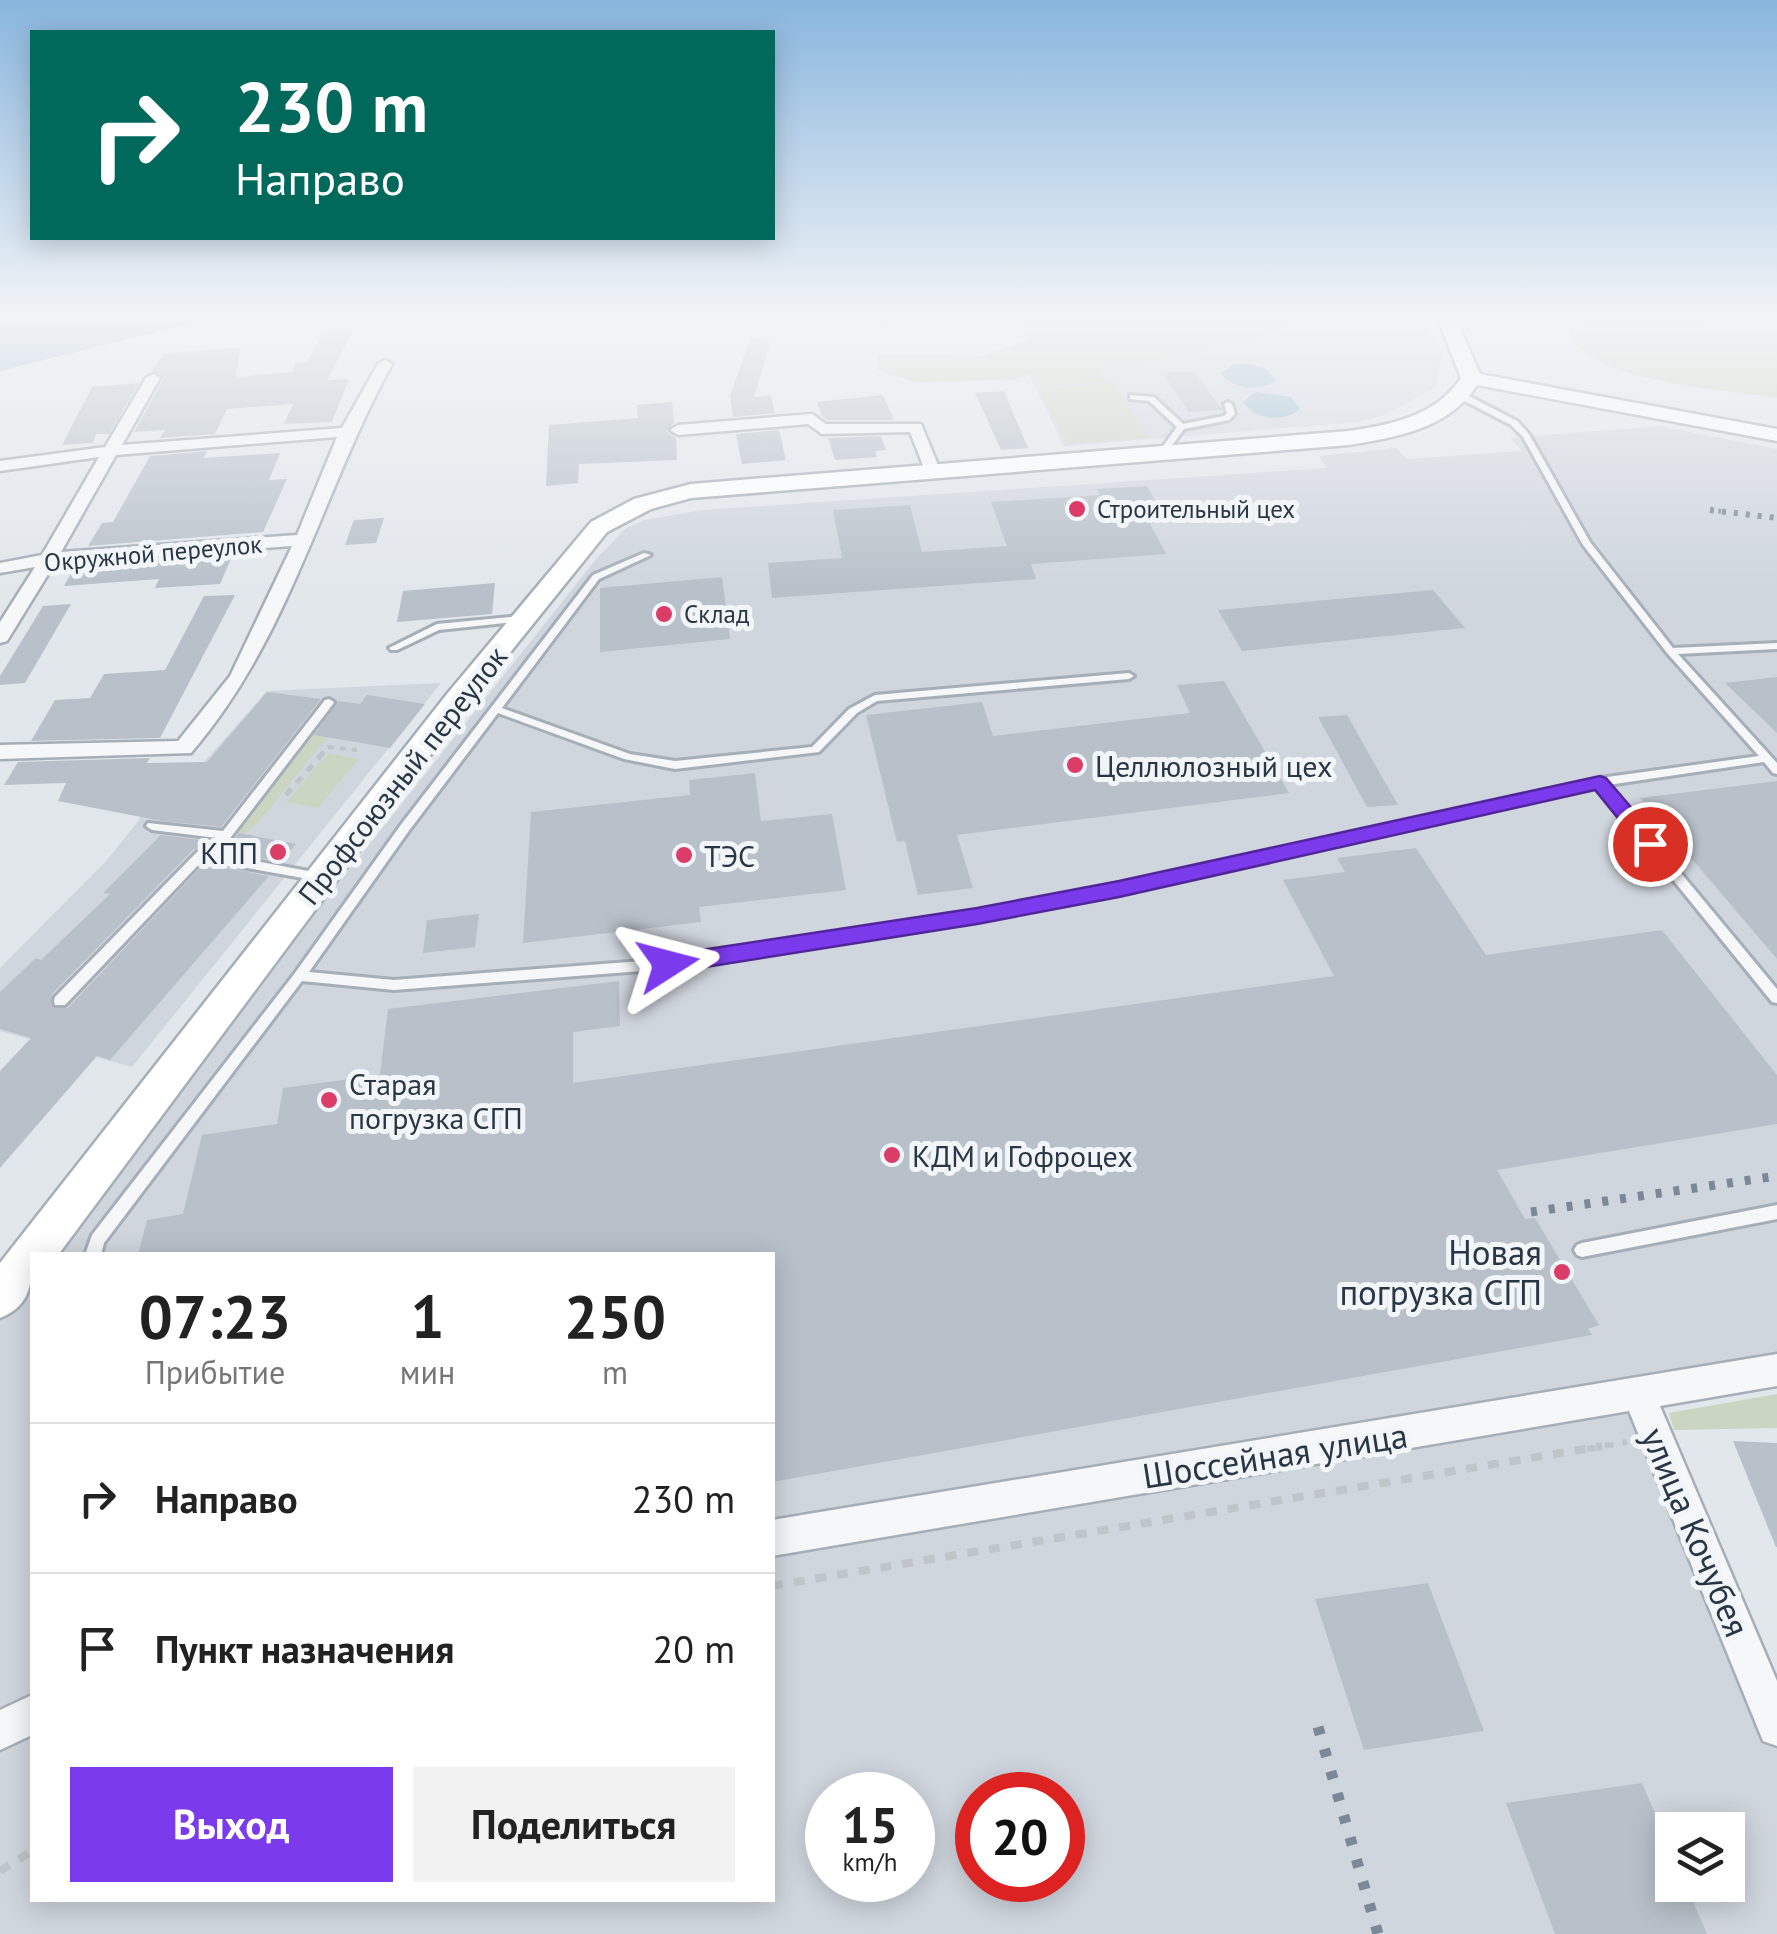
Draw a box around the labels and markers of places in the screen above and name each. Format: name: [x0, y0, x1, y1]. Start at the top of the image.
place label: Строительный цех: [1097, 493, 1295, 525]
marker: Строительный цех: [1066, 498, 1088, 520]
place label: Склад: [684, 598, 749, 630]
marker: Склад: [653, 603, 675, 625]
place label: Целлюлозный цех: [1095, 746, 1332, 785]
marker: Целлюлозный цех: [1064, 754, 1086, 776]
pin: [1608, 802, 1693, 887]
place label: КПП: [200, 833, 258, 872]
place label: ТЭС: [704, 836, 755, 875]
marker: КПП: [267, 841, 289, 863]
marker: ТЭС: [673, 844, 695, 866]
place label: Старая погрузка СГП: [349, 1064, 523, 1137]
marker: Старая погрузка СГП: [318, 1089, 340, 1111]
place label: КДМ и Гофроцех: [912, 1136, 1133, 1175]
marker: КДМ и Гофроцех: [881, 1144, 903, 1166]
place label: Новая погрузка СГП: [1339, 1229, 1542, 1315]
marker: Новая погрузка СГП: [1551, 1261, 1573, 1283]

